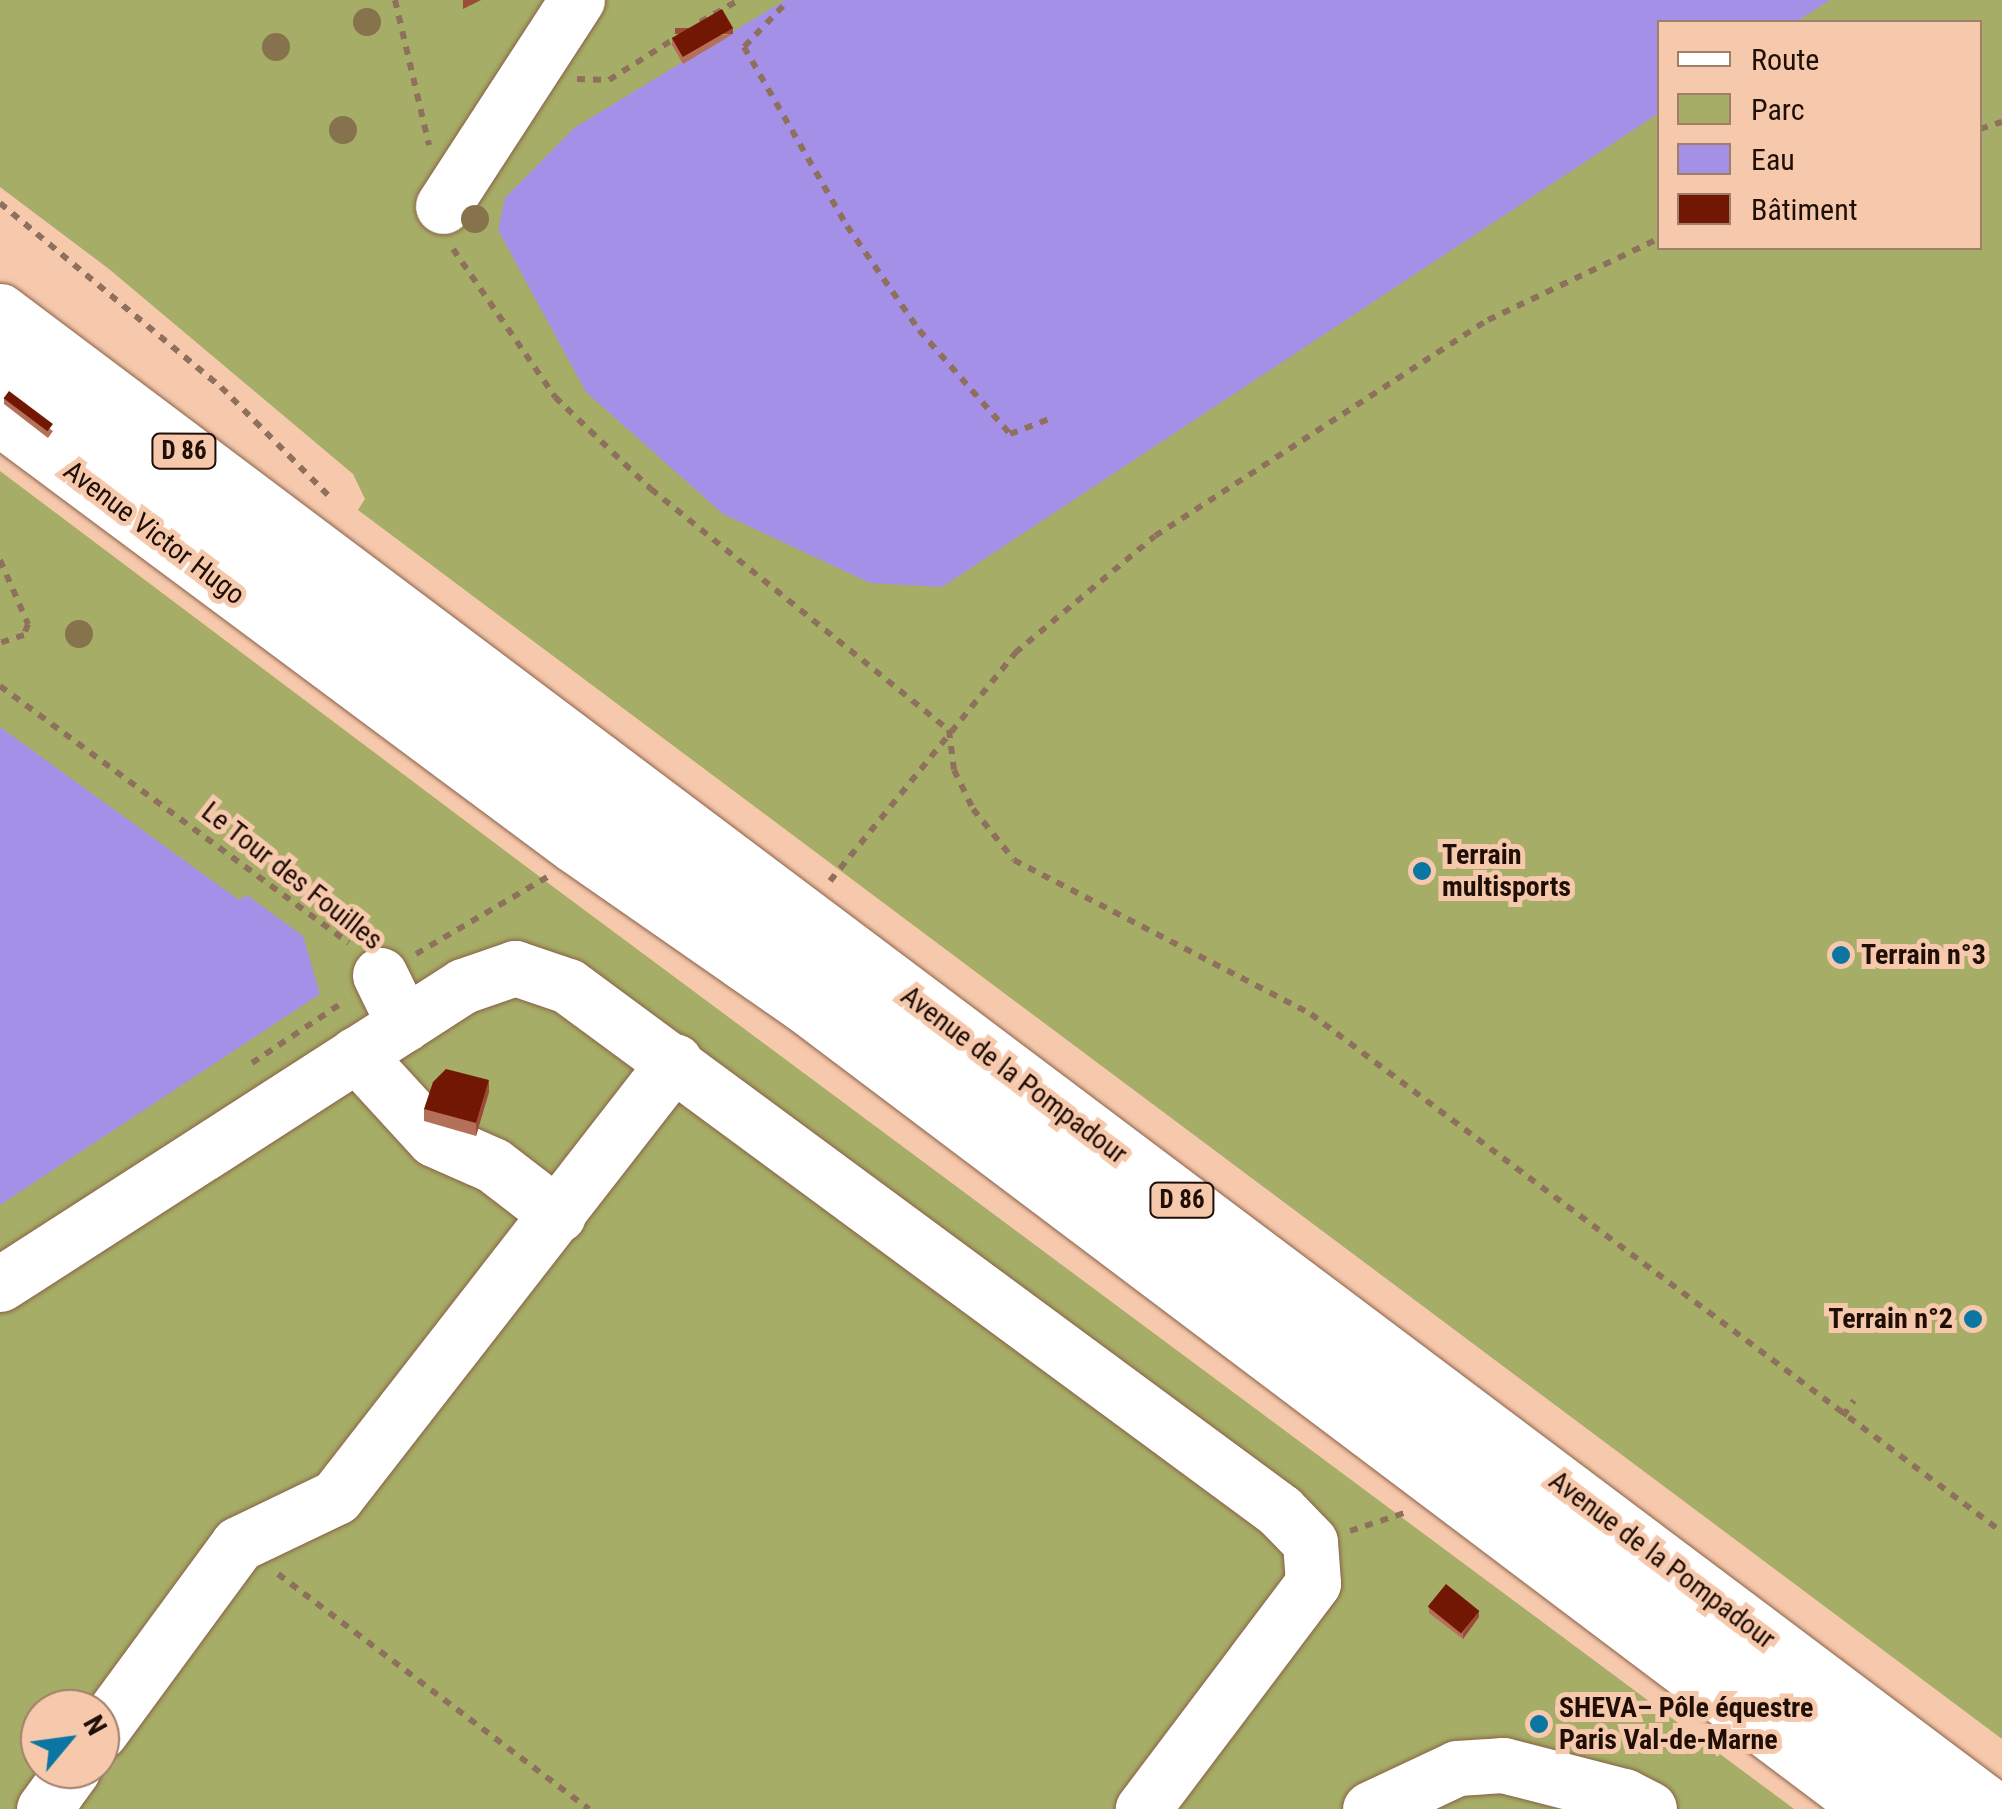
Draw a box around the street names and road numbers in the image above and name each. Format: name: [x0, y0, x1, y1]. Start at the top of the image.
road number: D 86: [149, 431, 219, 471]
street label: Avenue Victor Hugo: [57, 454, 251, 612]
street label: Le Tour des Fouilles: [195, 795, 389, 957]
street label: Avenue de la Pompadour: [894, 979, 1134, 1171]
road number: D 86: [1147, 1180, 1217, 1220]
street label: Avenue de la Pompadour: [1542, 1464, 1782, 1656]

